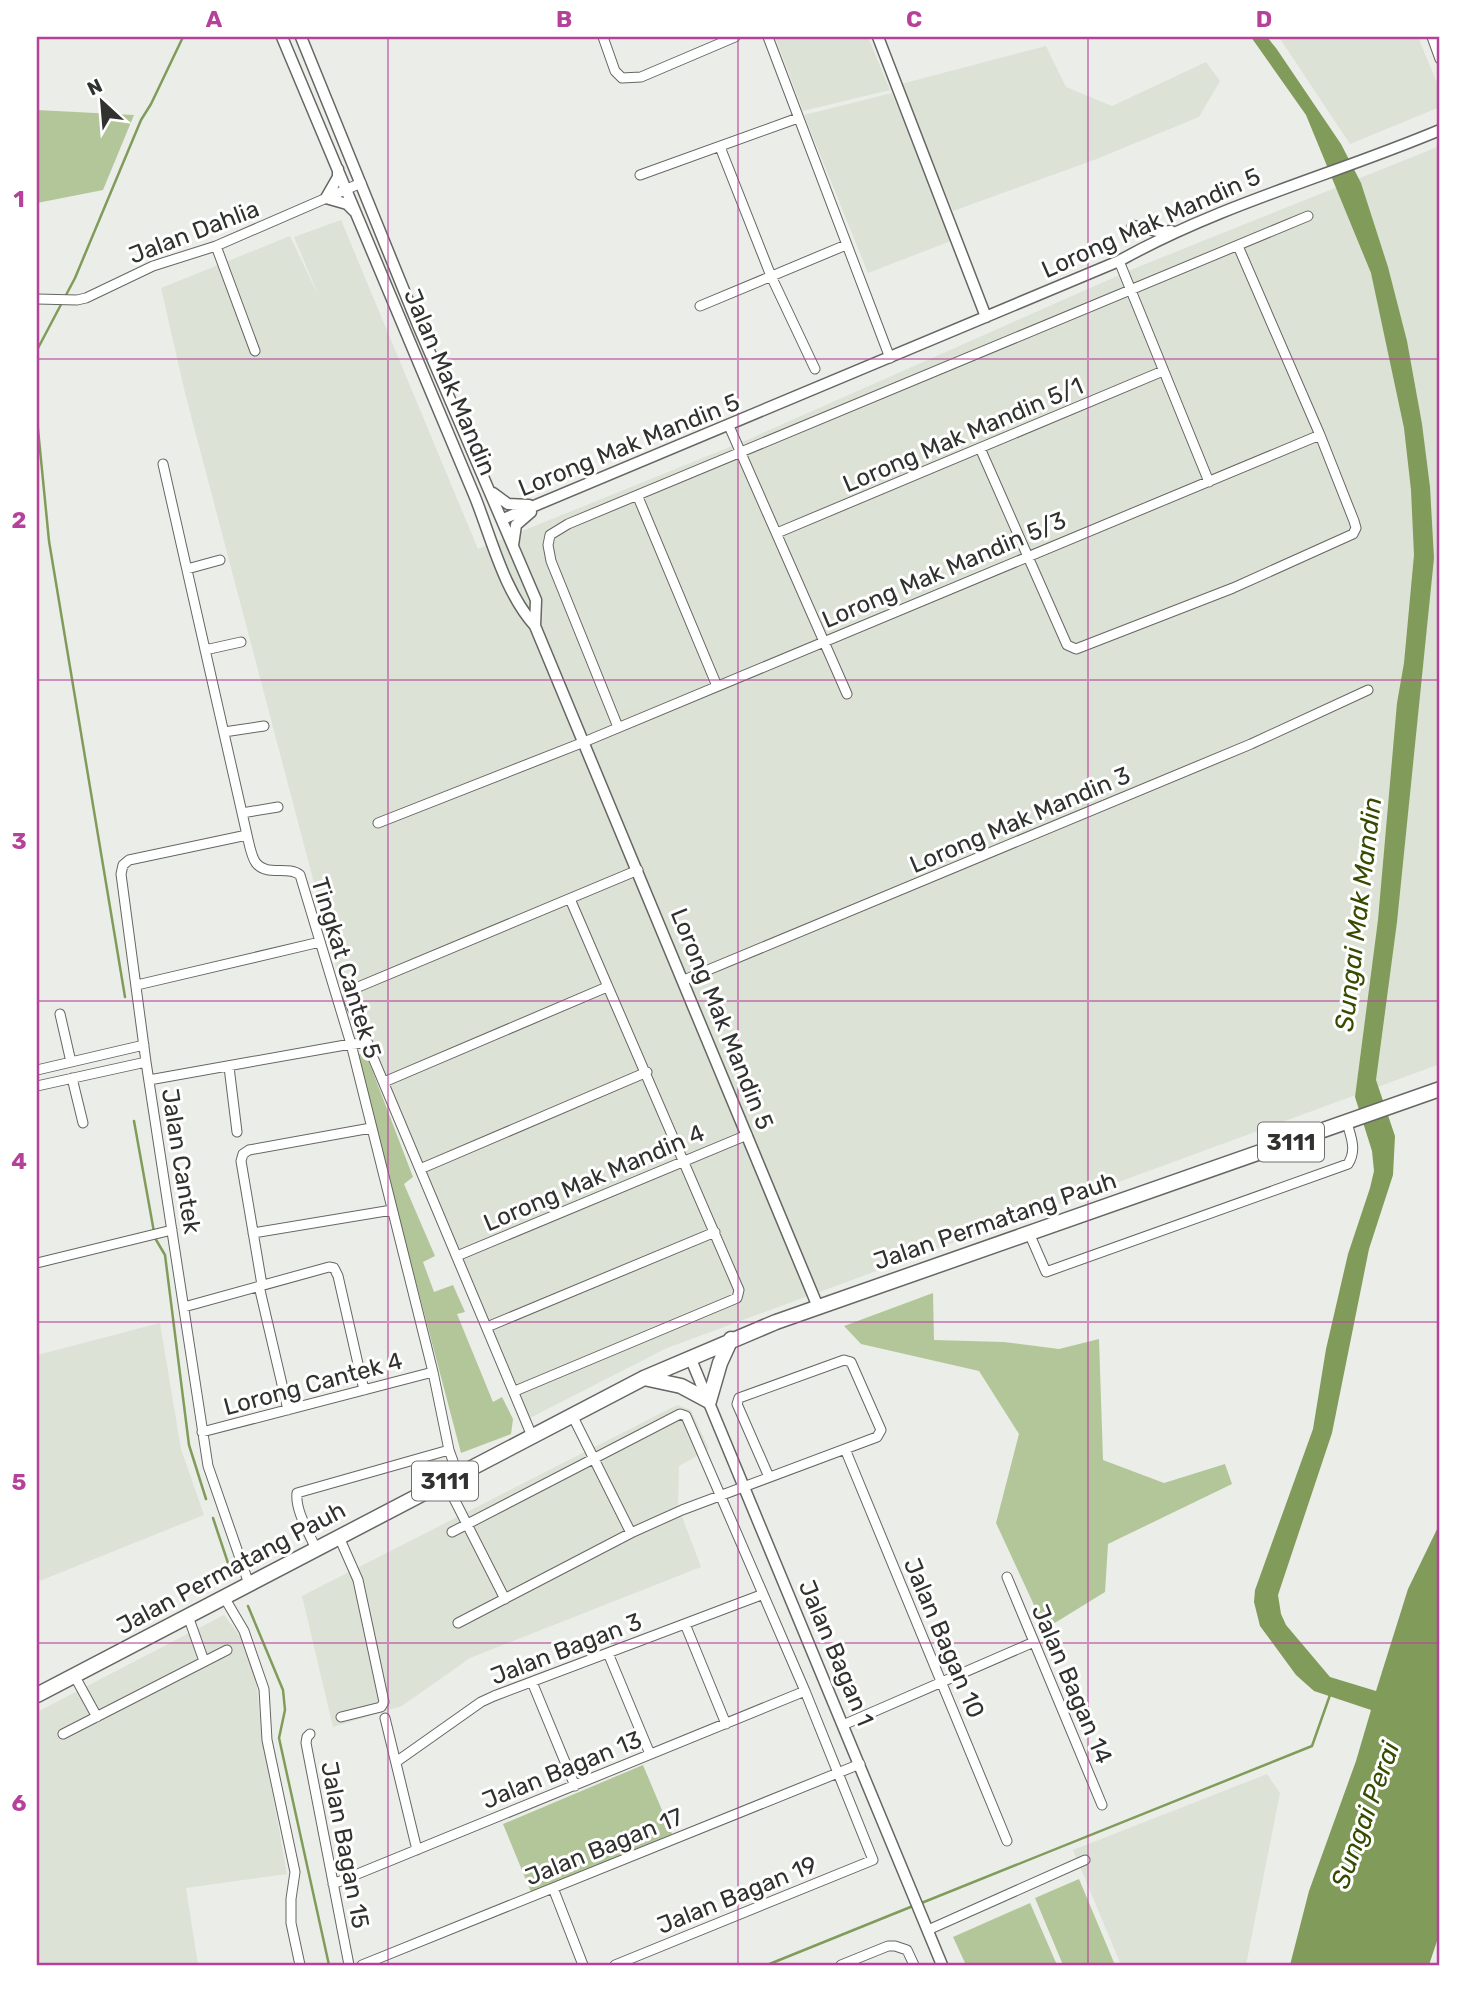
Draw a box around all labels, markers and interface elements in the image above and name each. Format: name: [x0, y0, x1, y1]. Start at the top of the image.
text: A: [206, 5, 223, 33]
text: B: [556, 5, 572, 33]
text: C: [906, 5, 922, 33]
text: D: [1256, 5, 1272, 33]
north arrow: [66, 66, 136, 136]
text: N: [84, 74, 106, 101]
street label: Lorong Mak Mandin 5: [1037, 162, 1265, 284]
text: 1: [13, 185, 25, 213]
street label: Jalan Dahlia: [125, 194, 263, 270]
street label: Jalan Mak Mandin: [398, 285, 502, 479]
street label: Lorong Mak Mandin 5/1: [839, 372, 1087, 498]
street label: Lorong Mak Mandin 5: [514, 388, 744, 502]
text: 2: [12, 506, 26, 534]
street label: Lorong Mak Mandin 5/3: [818, 506, 1070, 634]
street label: Lorong Mak Mandin 3: [906, 761, 1134, 879]
water label: Sungai Mak Mandin: [1329, 795, 1388, 1033]
text: 3: [11, 827, 27, 855]
street label: Tingkat Cantek 5: [305, 874, 387, 1062]
street label: Lorong Mak Mandin 5: [665, 904, 779, 1134]
street label: Jalan Cantek: [156, 1086, 206, 1236]
street label: Lorong Mak Mandin 4: [479, 1119, 709, 1237]
road number: 3111: [1258, 1122, 1324, 1162]
text: 4: [11, 1147, 27, 1175]
street label: Jalan Permatang Pauh: [870, 1166, 1120, 1276]
street label: Lorong Cantek 4: [221, 1347, 405, 1421]
road number: 3111: [412, 1462, 478, 1500]
text: 5: [12, 1468, 27, 1496]
street label: Jalan Permatang Pauh: [112, 1496, 350, 1640]
street label: Jalan Bagan 10: [898, 1554, 990, 1722]
street label: Jalan Bagan 1: [793, 1576, 879, 1730]
street label: Jalan Bagan 14: [1026, 1600, 1118, 1768]
street label: Jalan Bagan 3: [486, 1607, 646, 1691]
street label: Jalan Bagan 13: [478, 1725, 646, 1815]
water label: Sungai Perai: [1325, 1737, 1407, 1893]
street label: Jalan Bagan 15: [315, 1759, 375, 1931]
text: 6: [12, 1789, 27, 1817]
street label: Jalan Bagan 17: [521, 1803, 687, 1891]
street label: Jalan Bagan 19: [653, 1850, 821, 1940]

